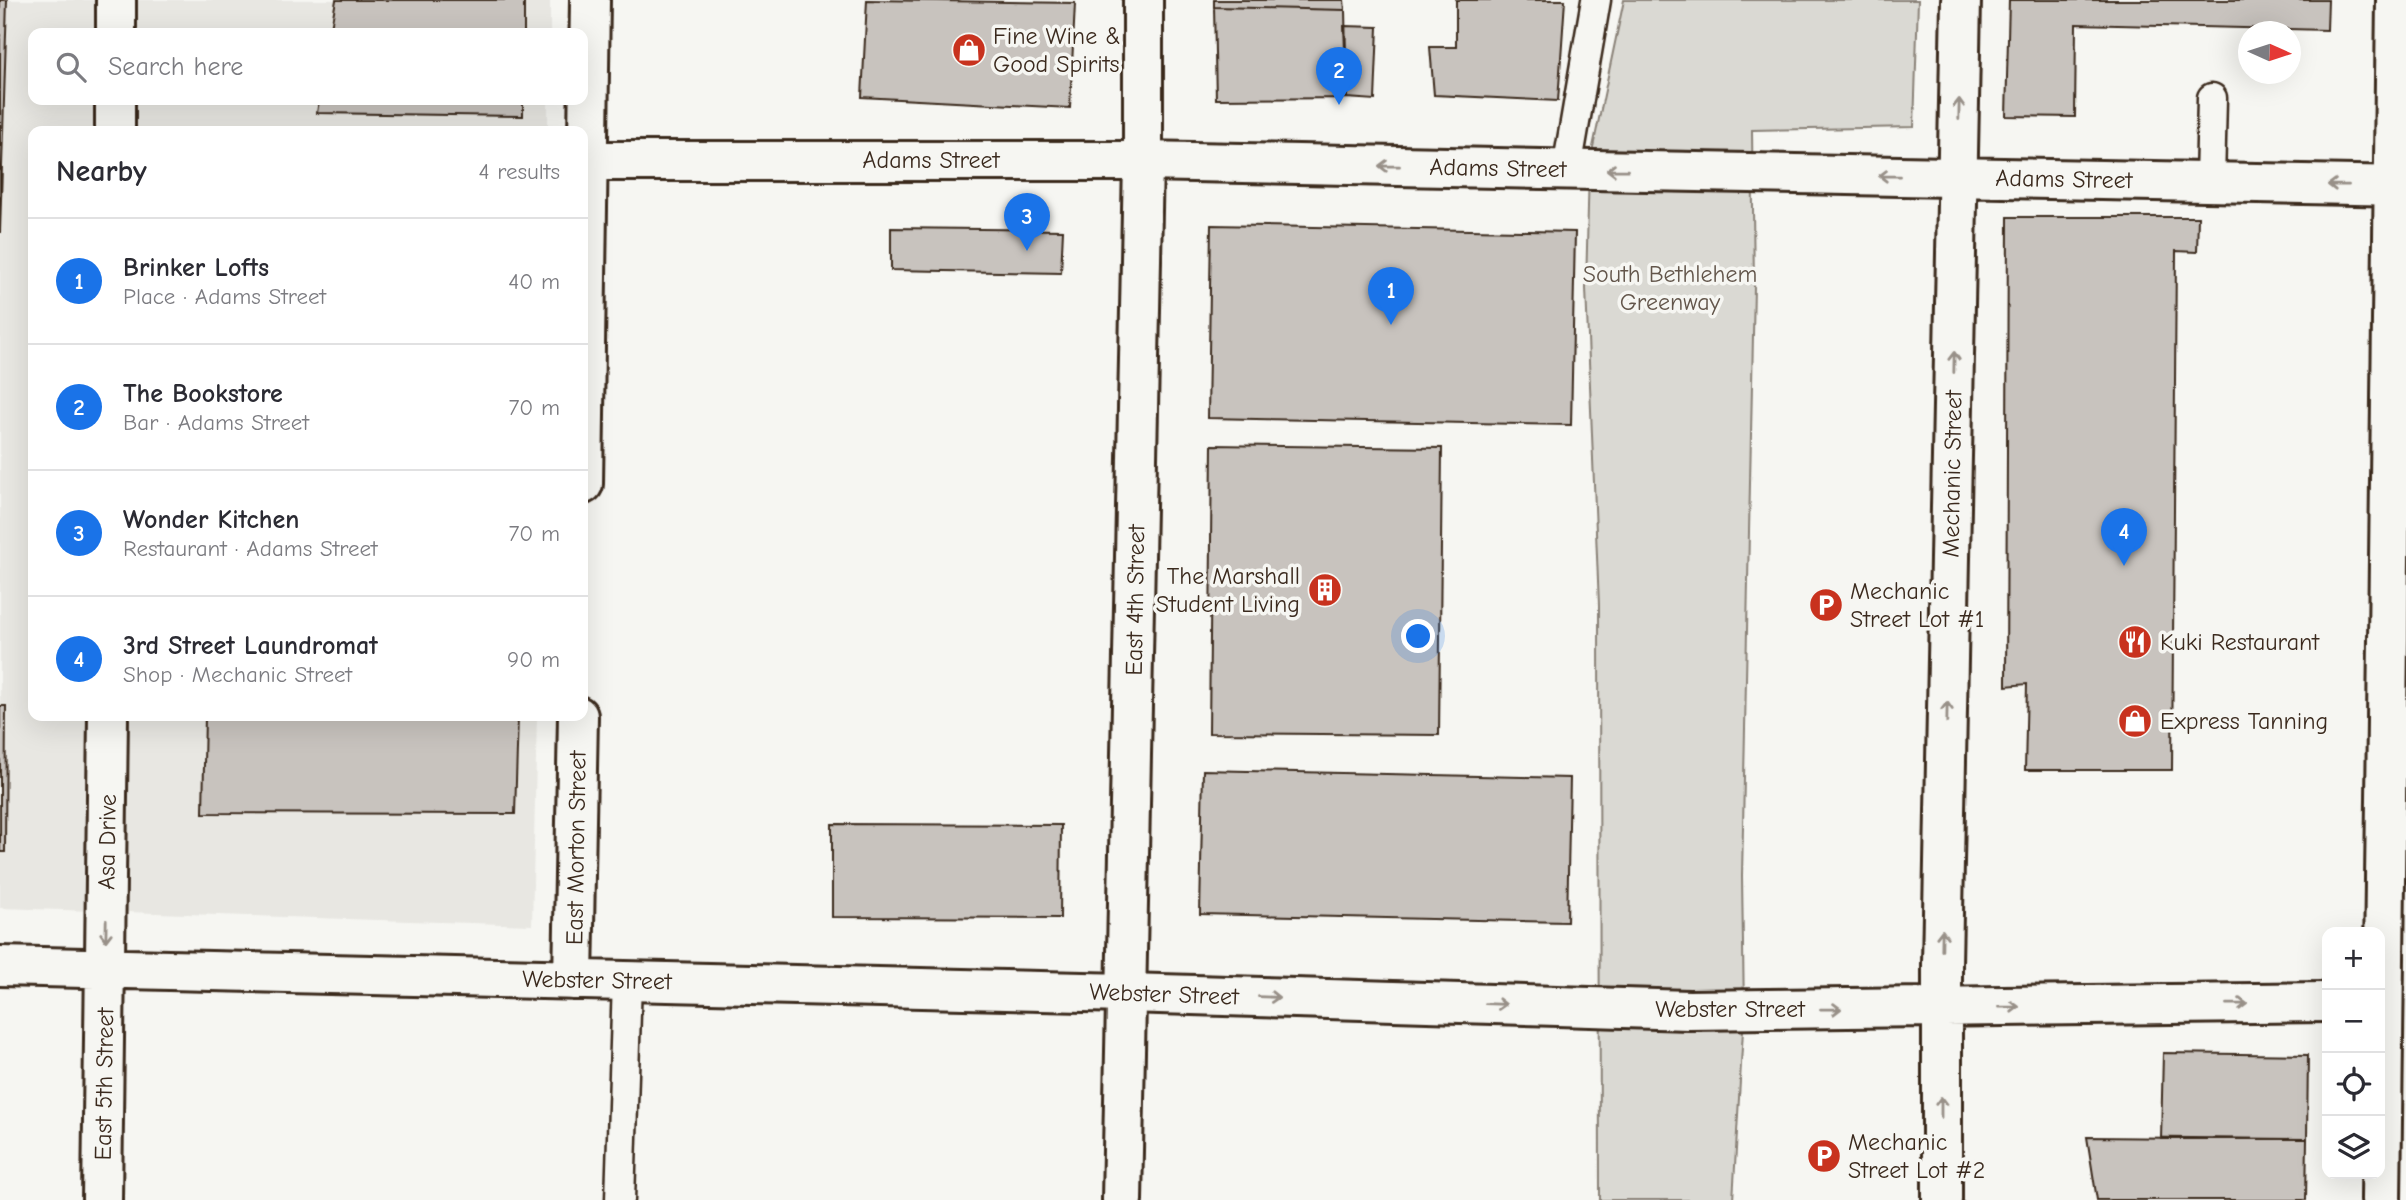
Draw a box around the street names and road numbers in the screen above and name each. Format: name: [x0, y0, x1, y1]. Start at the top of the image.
street label: Adams Street: [863, 146, 1001, 174]
street label: Adams Street: [1429, 153, 1568, 183]
street label: Adams Street: [1995, 164, 2134, 194]
street label: Mechanic Street: [1937, 389, 1967, 558]
street label: East 4th Street: [1120, 523, 1150, 676]
street label: East Morton Street: [560, 749, 592, 945]
street label: Asa Drive: [92, 794, 122, 890]
street label: Webster Street: [522, 965, 673, 995]
street label: Webster Street: [1089, 977, 1240, 1011]
street label: Webster Street: [1655, 995, 1806, 1023]
street label: East 5th Street: [89, 1006, 119, 1161]

